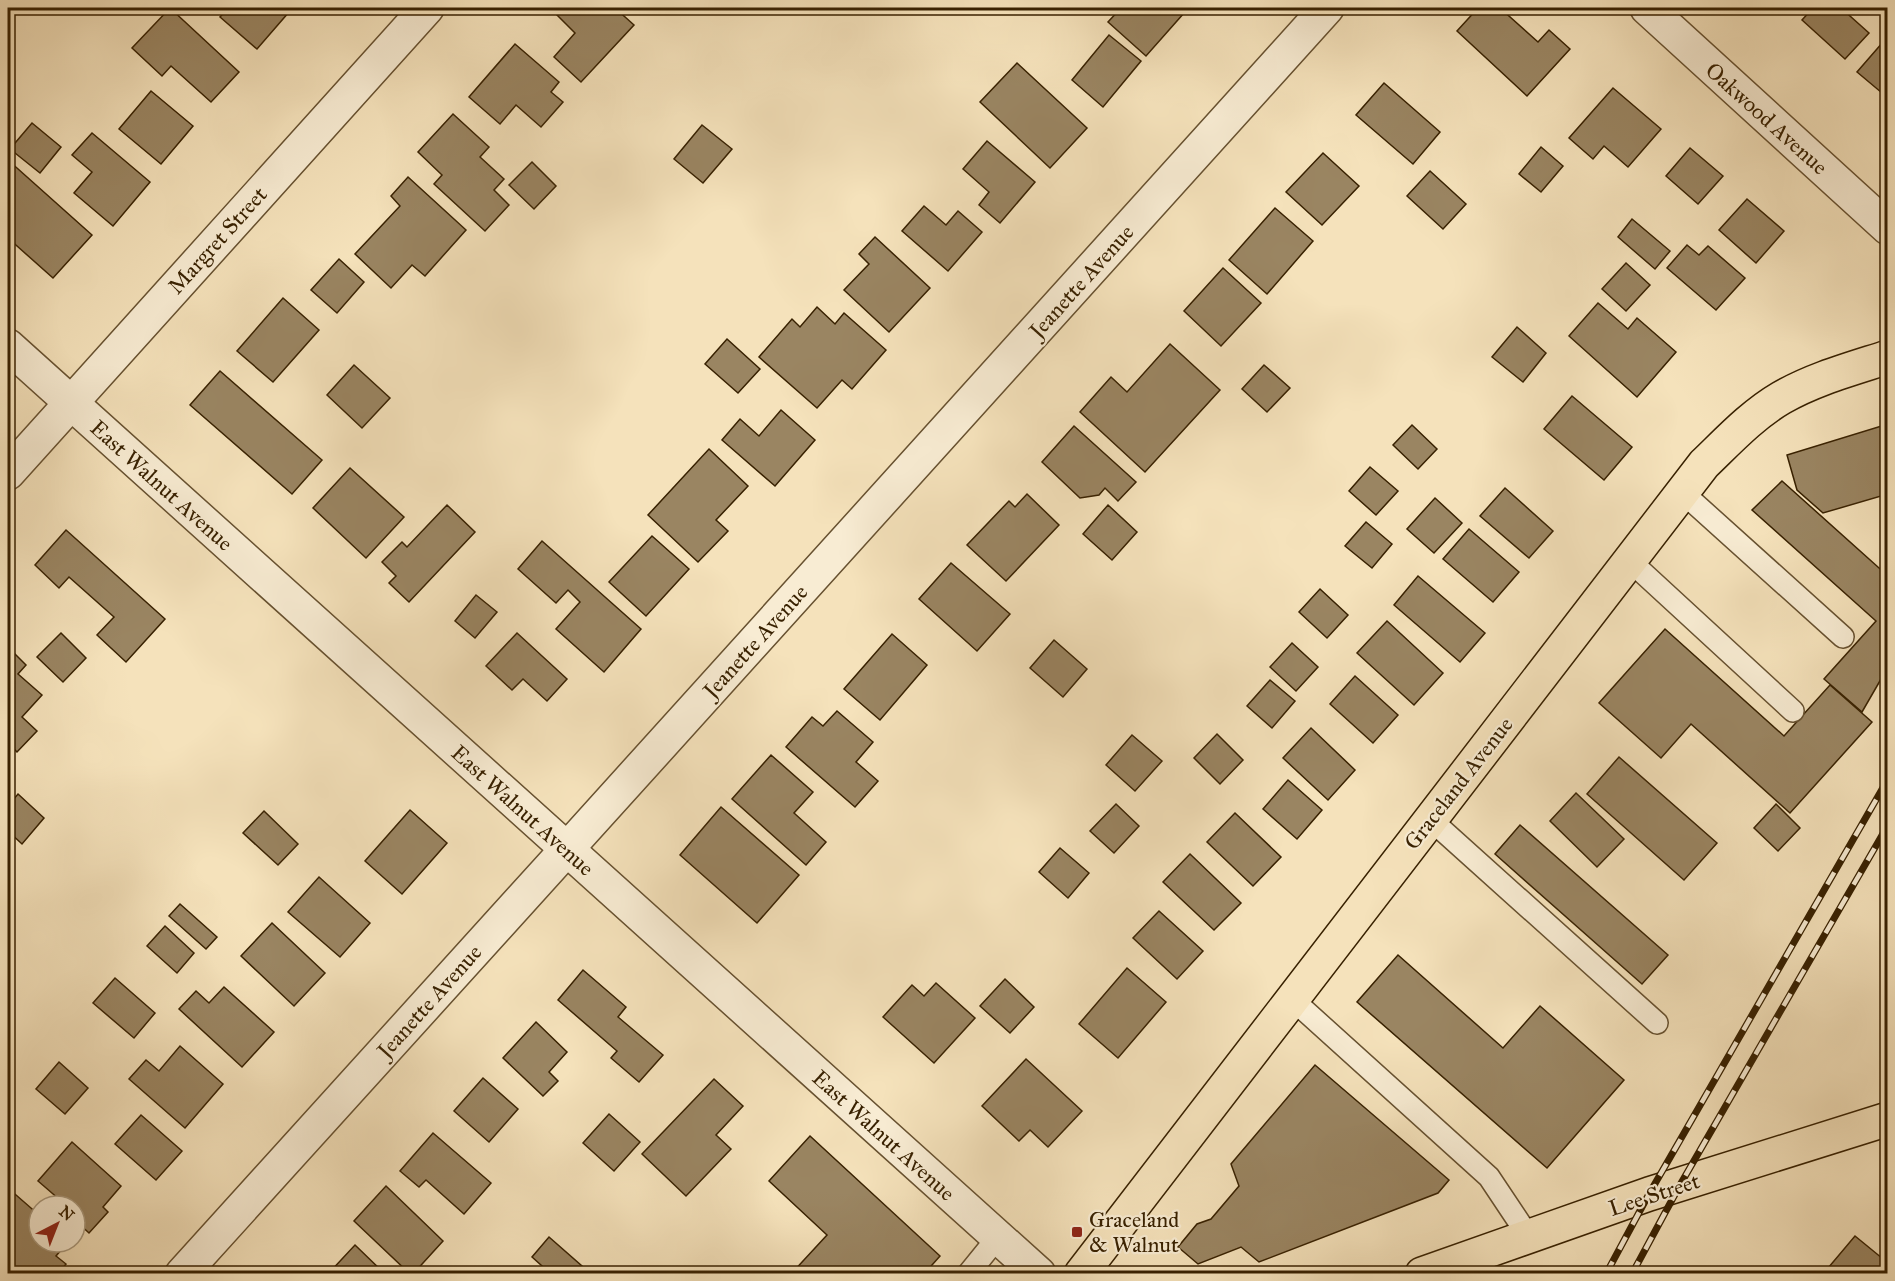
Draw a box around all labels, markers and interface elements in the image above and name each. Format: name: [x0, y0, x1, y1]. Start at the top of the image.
street label: Oakwood Avenue: [1700, 57, 1833, 180]
street label: Margret Street: [162, 181, 273, 300]
street label: Jeanette Avenue: [1022, 219, 1139, 345]
street label: East Walnut Avenue: [85, 414, 239, 557]
street label: Jeanette Avenue: [696, 579, 813, 705]
street label: Graceland Avenue: [1398, 712, 1519, 855]
street label: East Walnut Avenue: [446, 739, 600, 882]
street label: Jeanette Avenue: [370, 939, 487, 1065]
street label: East Walnut Avenue: [807, 1064, 961, 1207]
street label: Lee Street: [1605, 1167, 1703, 1222]
north arrow: [27, 1194, 87, 1254]
text: N: [55, 1202, 78, 1225]
place label: Graceland & Walnut: [1089, 1206, 1179, 1258]
marker: Graceland & Walnut: [1070, 1225, 1084, 1239]

